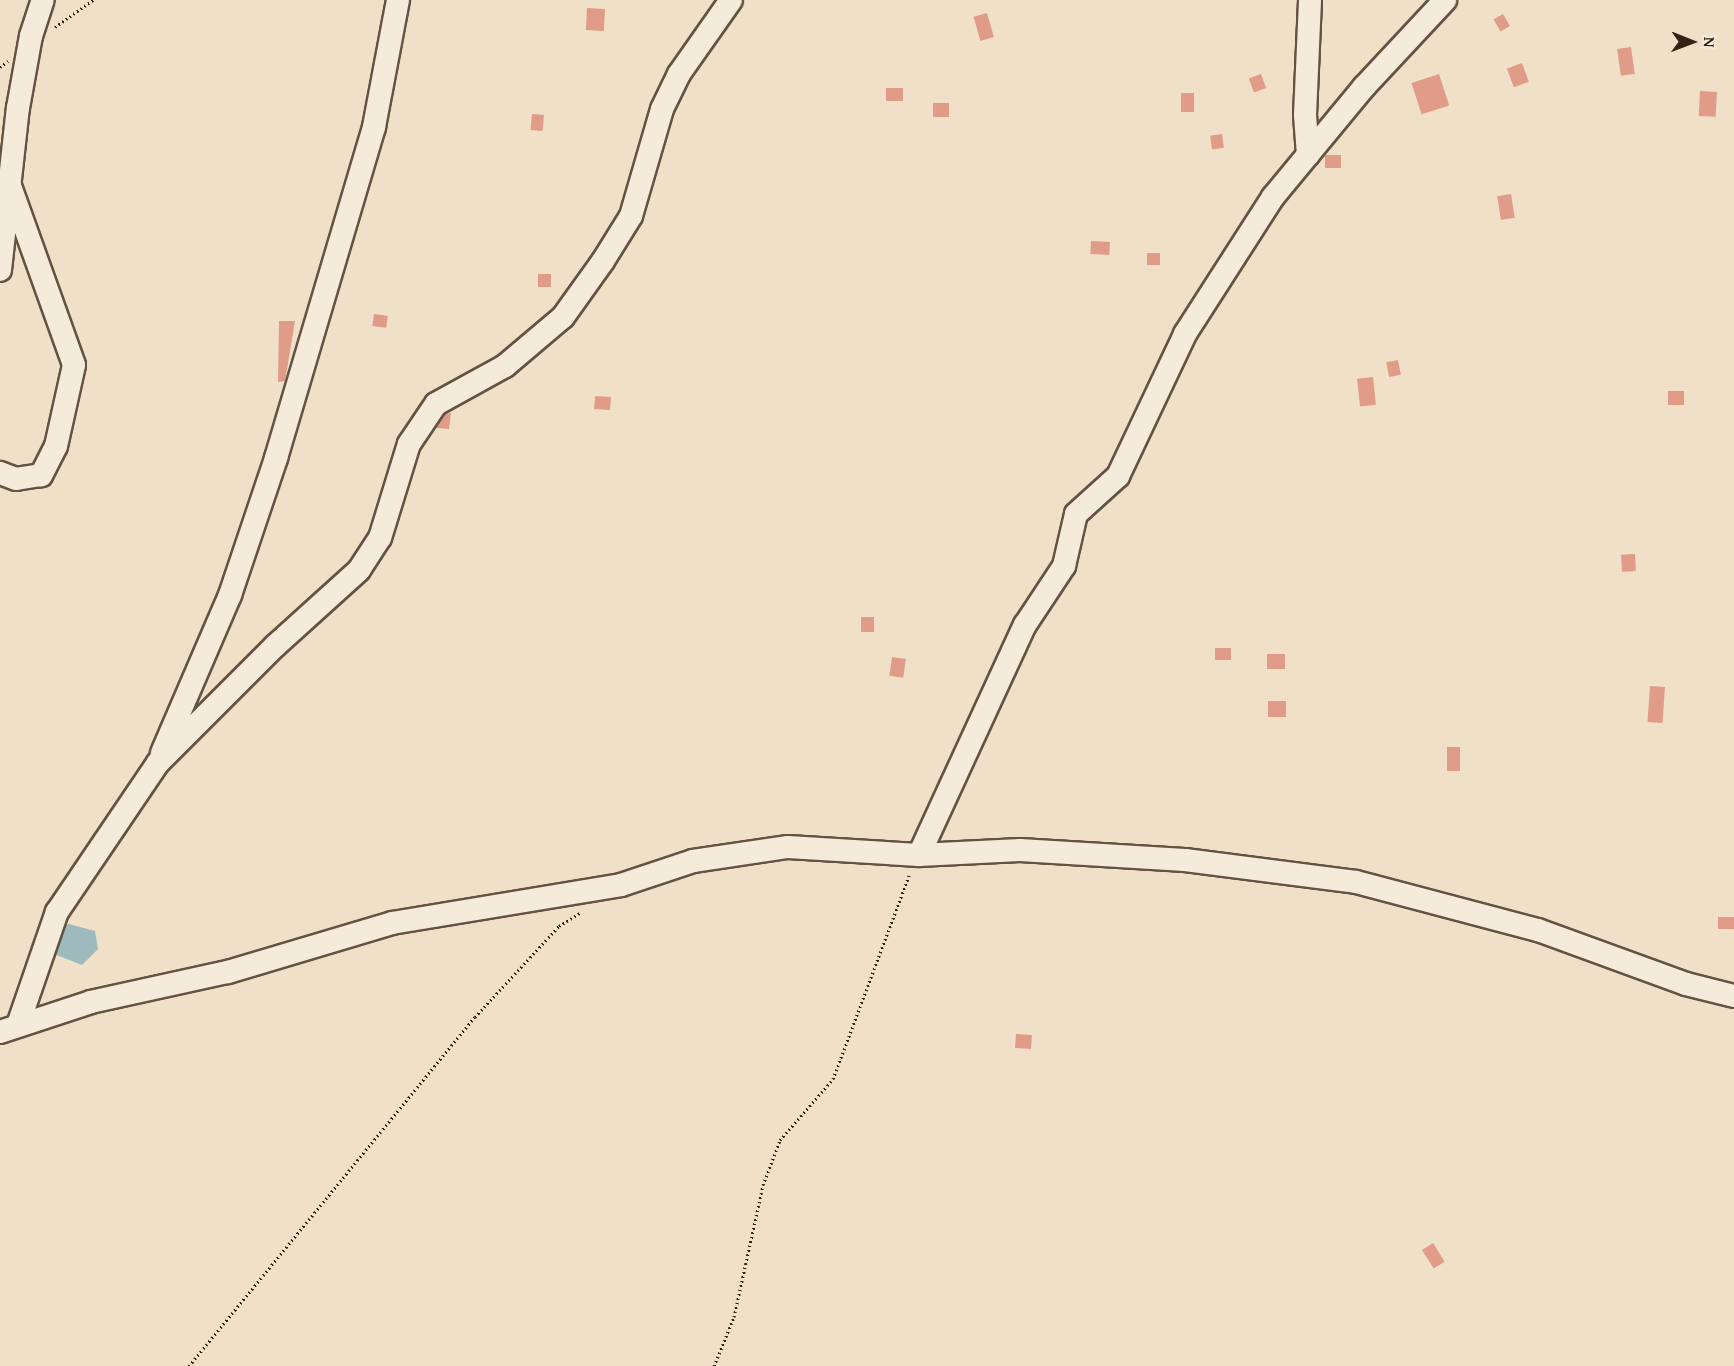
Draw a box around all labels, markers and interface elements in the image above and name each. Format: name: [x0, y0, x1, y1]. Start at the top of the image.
north arrow: [1662, 12, 1722, 72]
text: N: [1698, 37, 1722, 48]

